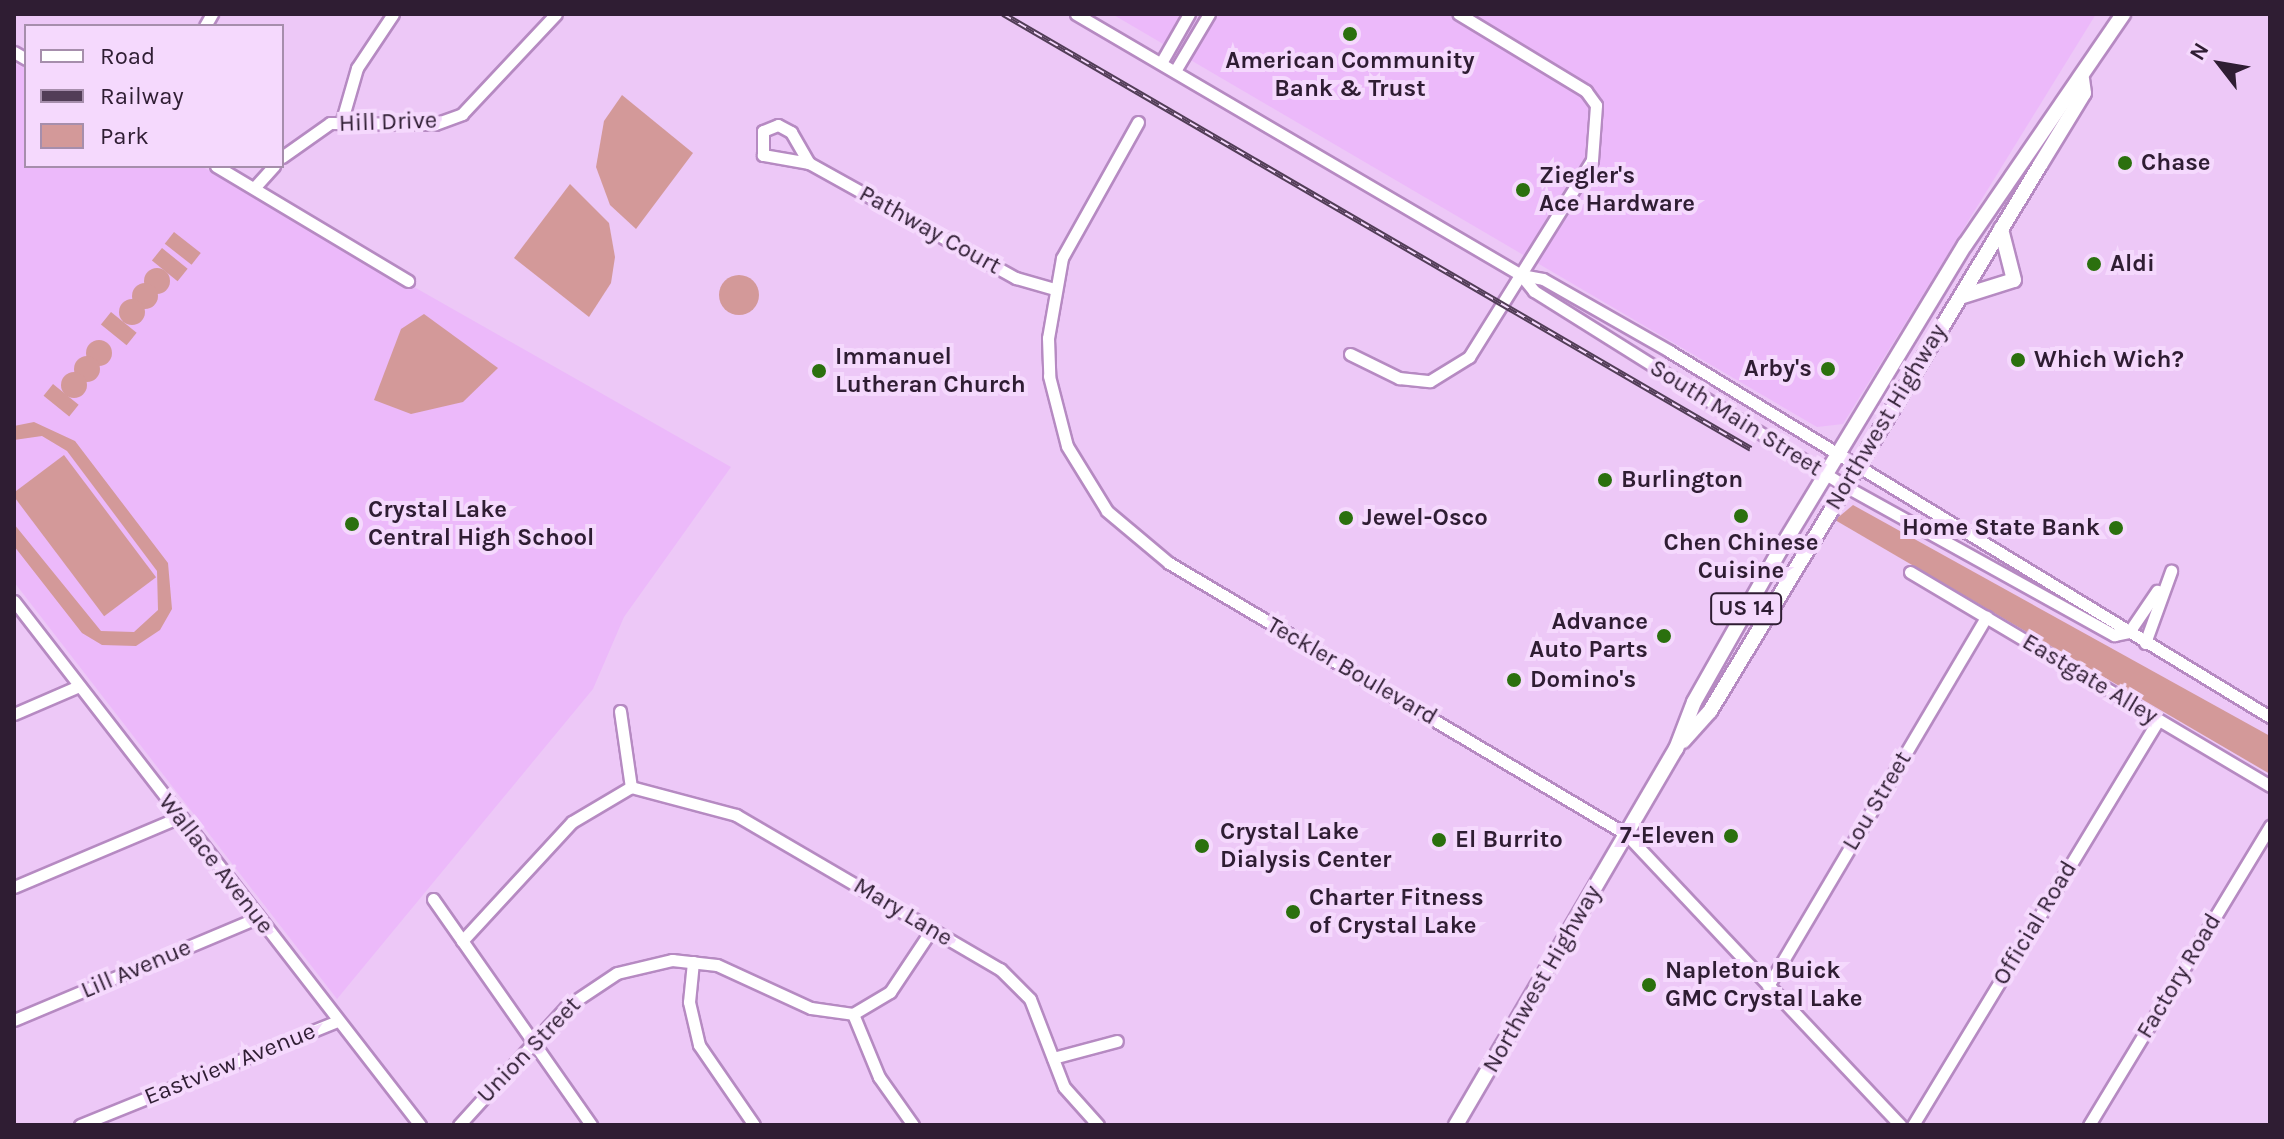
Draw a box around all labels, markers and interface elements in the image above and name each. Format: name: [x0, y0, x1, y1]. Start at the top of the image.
legend: [24, 24, 284, 168]
north arrow: [2180, 24, 2260, 104]
marker: American Community Bank & Trust: [1341, 25, 1359, 43]
text: N: [2184, 38, 2215, 65]
text: Road: [100, 42, 155, 70]
place label: American Community Bank & Trust: [1225, 47, 1475, 103]
text: Railway: [100, 82, 184, 110]
street label: Hill Drive: [338, 106, 438, 138]
text: Park: [100, 122, 149, 150]
place label: Chase: [2141, 149, 2211, 177]
marker: Chase: [2116, 154, 2134, 172]
place label: Ziegler's Ace Hardware: [1539, 162, 1695, 218]
street label: Pathway Court: [854, 179, 1006, 281]
marker: Ziegler's Ace Hardware: [1514, 181, 1532, 199]
place label: Aldi: [2110, 250, 2155, 278]
marker: Aldi: [2085, 255, 2103, 273]
street label: Northwest Highway: [1819, 319, 1953, 515]
place label: Immanuel Lutheran Church: [835, 343, 1026, 399]
place label: Which Wich?: [2034, 346, 2184, 374]
marker: Which Wich?: [2009, 351, 2027, 369]
street label: South Main Street: [1644, 353, 1828, 483]
place label: Arby's: [1744, 355, 1812, 383]
marker: Arby's: [1819, 360, 1837, 378]
marker: Immanuel Lutheran Church: [810, 362, 828, 380]
place label: Burlington: [1621, 466, 1743, 494]
marker: Burlington: [1596, 471, 1614, 489]
place label: Crystal Lake Central High School: [368, 496, 594, 552]
place label: Jewel-Osco: [1362, 504, 1488, 532]
marker: Chen Chinese Cuisine: [1732, 507, 1750, 525]
marker: Jewel-Osco: [1337, 509, 1355, 527]
place label: Home State Bank: [1902, 514, 2100, 542]
marker: Crystal Lake Central High School: [343, 515, 361, 533]
marker: Home State Bank: [2107, 519, 2125, 537]
place label: Chen Chinese Cuisine: [1664, 529, 1818, 585]
road number: US 14: [1710, 591, 1782, 627]
place label: Advance Auto Parts: [1529, 608, 1648, 664]
street label: Teckler Boulevard: [1262, 611, 1442, 731]
marker: Advance Auto Parts: [1655, 627, 1673, 645]
street label: Eastgate Alley: [2017, 627, 2163, 731]
place label: Domino's: [1530, 666, 1636, 694]
marker: Domino's: [1505, 671, 1523, 689]
street label: Lou Street: [1836, 746, 1918, 856]
street label: Wallace Avenue: [152, 788, 280, 940]
place label: Crystal Lake Dialysis Center: [1220, 818, 1392, 874]
place label: 7-Eleven: [1620, 822, 1715, 850]
place label: El Burrito: [1455, 826, 1563, 854]
marker: 7-Eleven: [1722, 827, 1740, 845]
marker: El Burrito: [1430, 831, 1448, 849]
marker: Crystal Lake Dialysis Center: [1191, 835, 1213, 857]
street label: Official Road: [1987, 856, 2083, 990]
street label: Mary Lane: [848, 871, 958, 953]
street label: Northwest Highway: [1477, 880, 1607, 1078]
place label: Charter Fitness of Crystal Lake: [1309, 884, 1484, 940]
marker: Charter Fitness of Crystal Lake: [1284, 903, 1302, 921]
street label: Factory Road: [2130, 908, 2228, 1044]
street label: Lill Avenue: [77, 933, 195, 1005]
place label: Napleton Buick GMC Crystal Lake: [1665, 957, 1863, 1013]
marker: Napleton Buick GMC Crystal Lake: [1640, 976, 1658, 994]
street label: Union Street: [471, 991, 587, 1109]
street label: Eastview Avenue: [140, 1017, 320, 1111]

